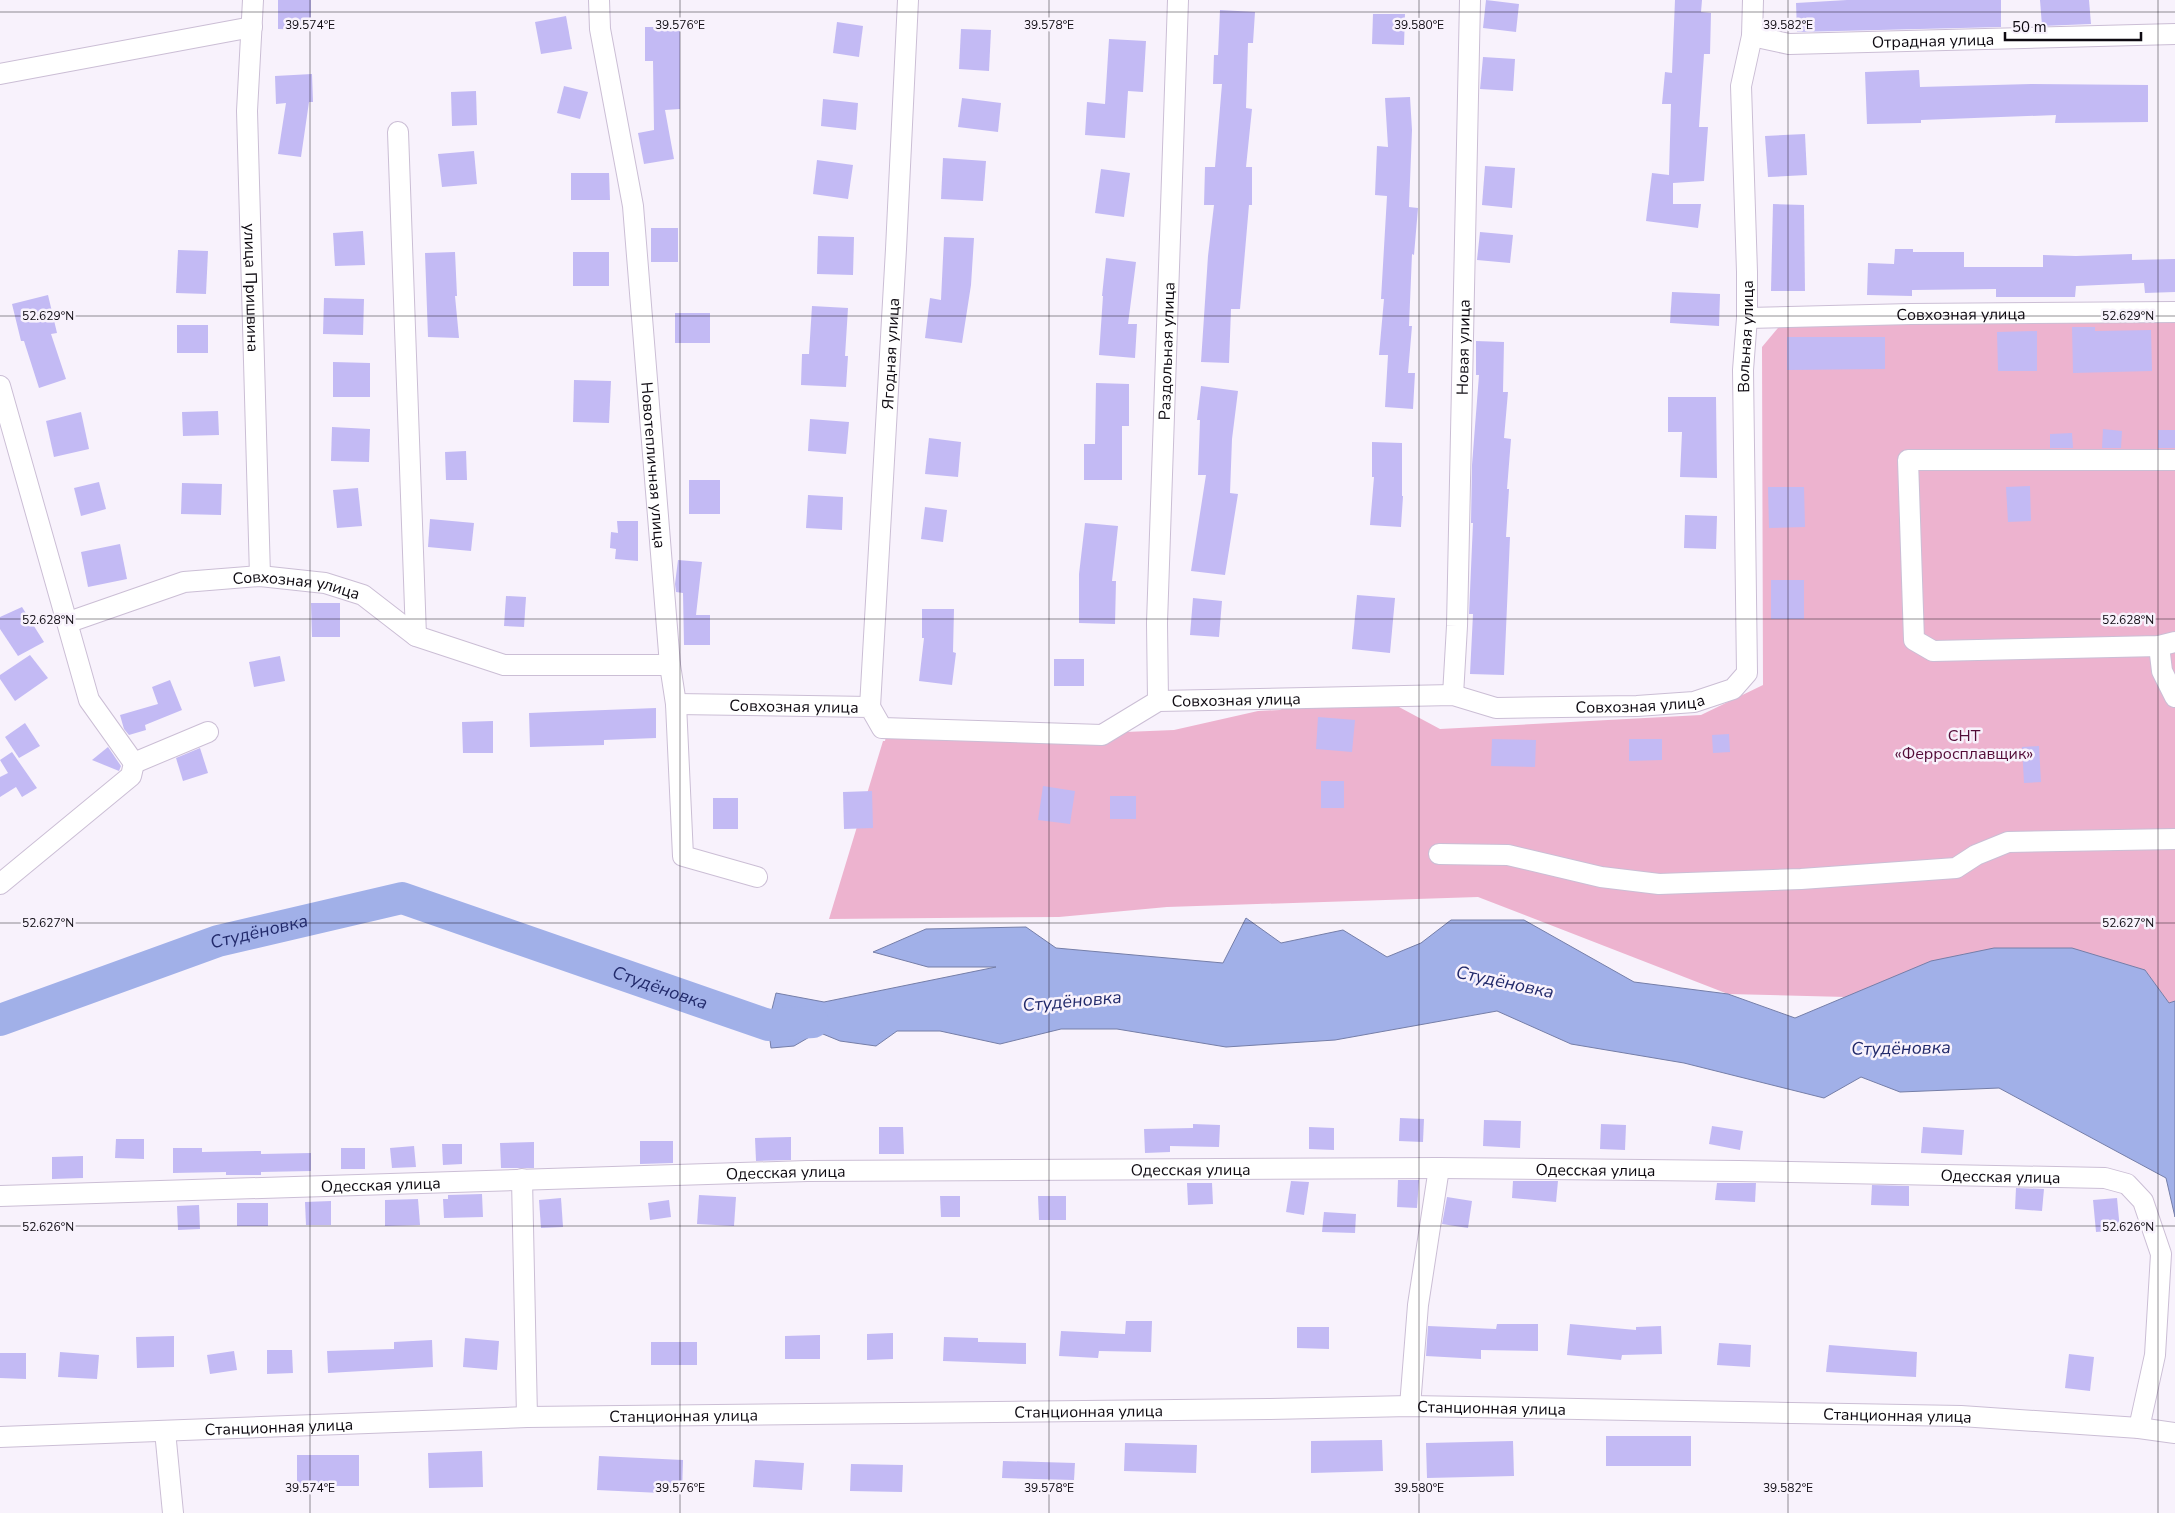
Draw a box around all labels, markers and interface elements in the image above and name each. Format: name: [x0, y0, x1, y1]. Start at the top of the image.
scale bar: [2005, 10, 2141, 42]
text: 39.574°E: [285, 17, 335, 33]
text: 39.576°E: [655, 17, 705, 33]
text: 39.578°E: [1024, 17, 1074, 33]
text: 39.580°E: [1394, 17, 1444, 33]
text: 39.582°E: [1763, 17, 1813, 33]
text: 50 m: [2012, 17, 2047, 37]
street label: Отрадная улица: [1872, 29, 1995, 54]
street label: улица Пришвина: [238, 223, 264, 352]
street label: Вольная улица: [1733, 280, 1759, 393]
street label: Раздольная улица: [1154, 282, 1180, 421]
street label: Ягодная улица: [877, 297, 905, 410]
street label: Новая улица: [1452, 299, 1476, 395]
street label: Совхозная улица: [1896, 303, 2026, 326]
text: 52.629°N: [22, 308, 74, 324]
text: 52.629°N: [2102, 308, 2154, 324]
street label: Новотепличная улица: [635, 381, 671, 549]
street label: Совхозная улица: [232, 566, 363, 605]
text: 52.628°N: [22, 612, 74, 628]
text: 52.628°N: [2102, 612, 2154, 628]
street label: Совхозная улица: [1171, 688, 1301, 713]
street label: Совхозная улица: [1575, 689, 1708, 719]
street label: Совхозная улица: [729, 695, 859, 719]
park label: СНТ «Ферросплавщик»: [1895, 725, 2033, 765]
water label: Студёновка: [207, 908, 310, 955]
text: 52.627°N: [22, 915, 74, 931]
text: 52.627°N: [2102, 915, 2154, 931]
water label: Студёновка: [609, 960, 711, 1015]
water label: Студёновка: [1454, 960, 1556, 1004]
water label: Студёновка: [1021, 985, 1123, 1017]
water label: Студёновка: [1851, 1035, 1951, 1061]
street label: Одесская улица: [1131, 1159, 1251, 1181]
street label: Одесская улица: [1536, 1159, 1656, 1182]
street label: Одесская улица: [725, 1161, 846, 1186]
street label: Одесская улица: [1940, 1165, 2061, 1189]
street label: Одесская улица: [321, 1172, 441, 1198]
text: 52.626°N: [22, 1219, 74, 1235]
text: 52.626°N: [2102, 1219, 2154, 1235]
street label: Станционная улица: [1417, 1396, 1566, 1421]
street label: Станционная улица: [1014, 1400, 1163, 1424]
street label: Станционная улица: [1823, 1403, 1972, 1429]
street label: Станционная улица: [609, 1405, 758, 1428]
street label: Станционная улица: [204, 1414, 354, 1441]
text: 39.574°E: [285, 1480, 335, 1496]
text: 39.576°E: [655, 1480, 705, 1496]
text: 39.578°E: [1024, 1480, 1074, 1496]
text: 39.580°E: [1394, 1480, 1444, 1496]
text: 39.582°E: [1763, 1480, 1813, 1496]

